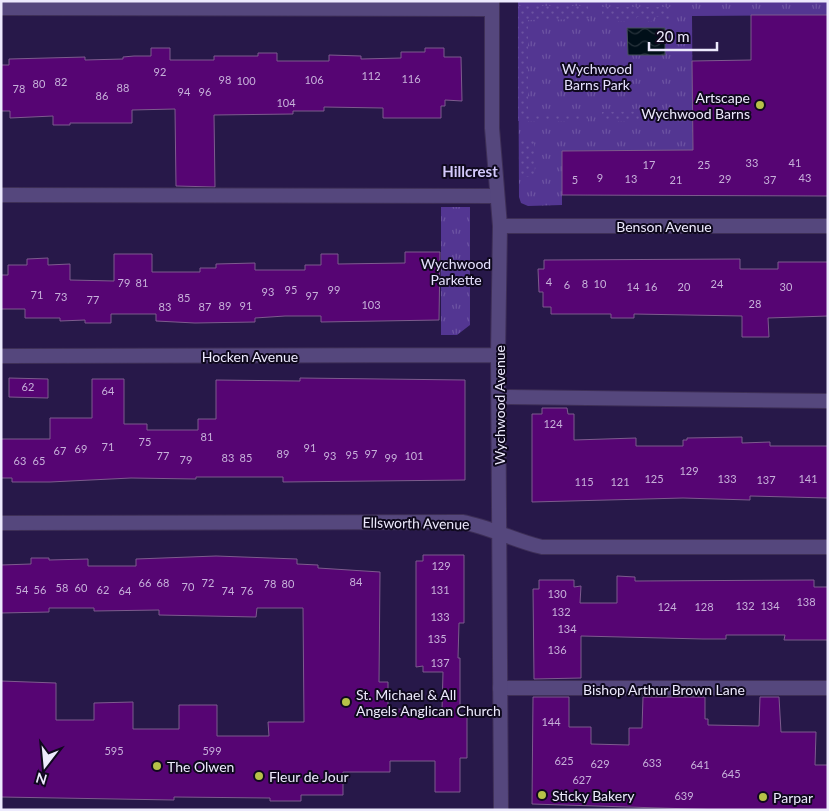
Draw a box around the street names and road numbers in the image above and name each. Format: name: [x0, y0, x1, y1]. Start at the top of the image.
street label: Benson Avenue: [616, 218, 712, 235]
street label: Wychwood Avenue: [491, 345, 508, 465]
street label: Hocken Avenue: [202, 348, 298, 365]
street label: Ellsworth Avenue: [362, 514, 470, 532]
street label: Bishop Arthur Brown Lane: [583, 681, 745, 698]

